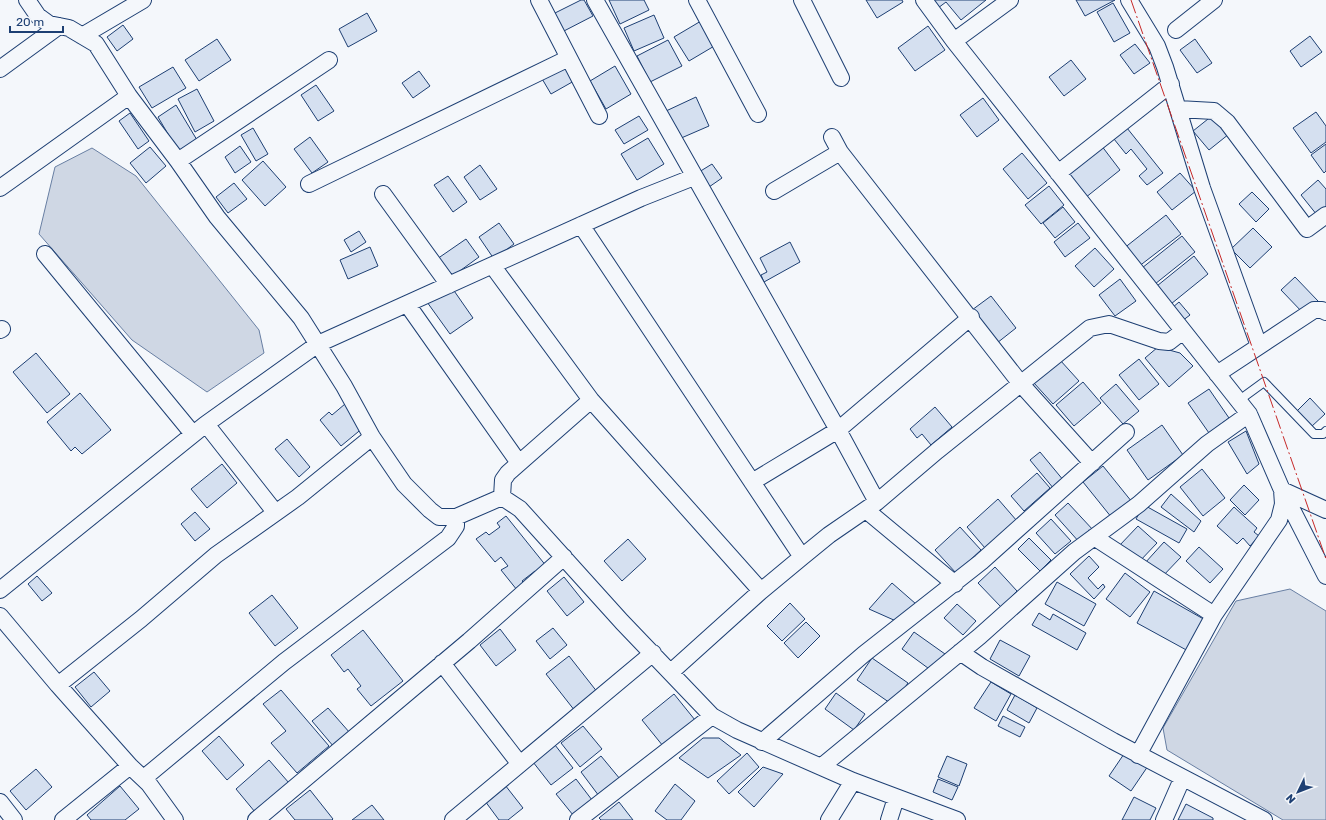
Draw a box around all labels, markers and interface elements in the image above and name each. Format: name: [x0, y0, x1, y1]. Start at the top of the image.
scale bar: [10, 8, 63, 34]
text: 20 m: [16, 15, 44, 29]
north arrow: [1278, 772, 1318, 812]
text: N: [1284, 791, 1299, 806]

